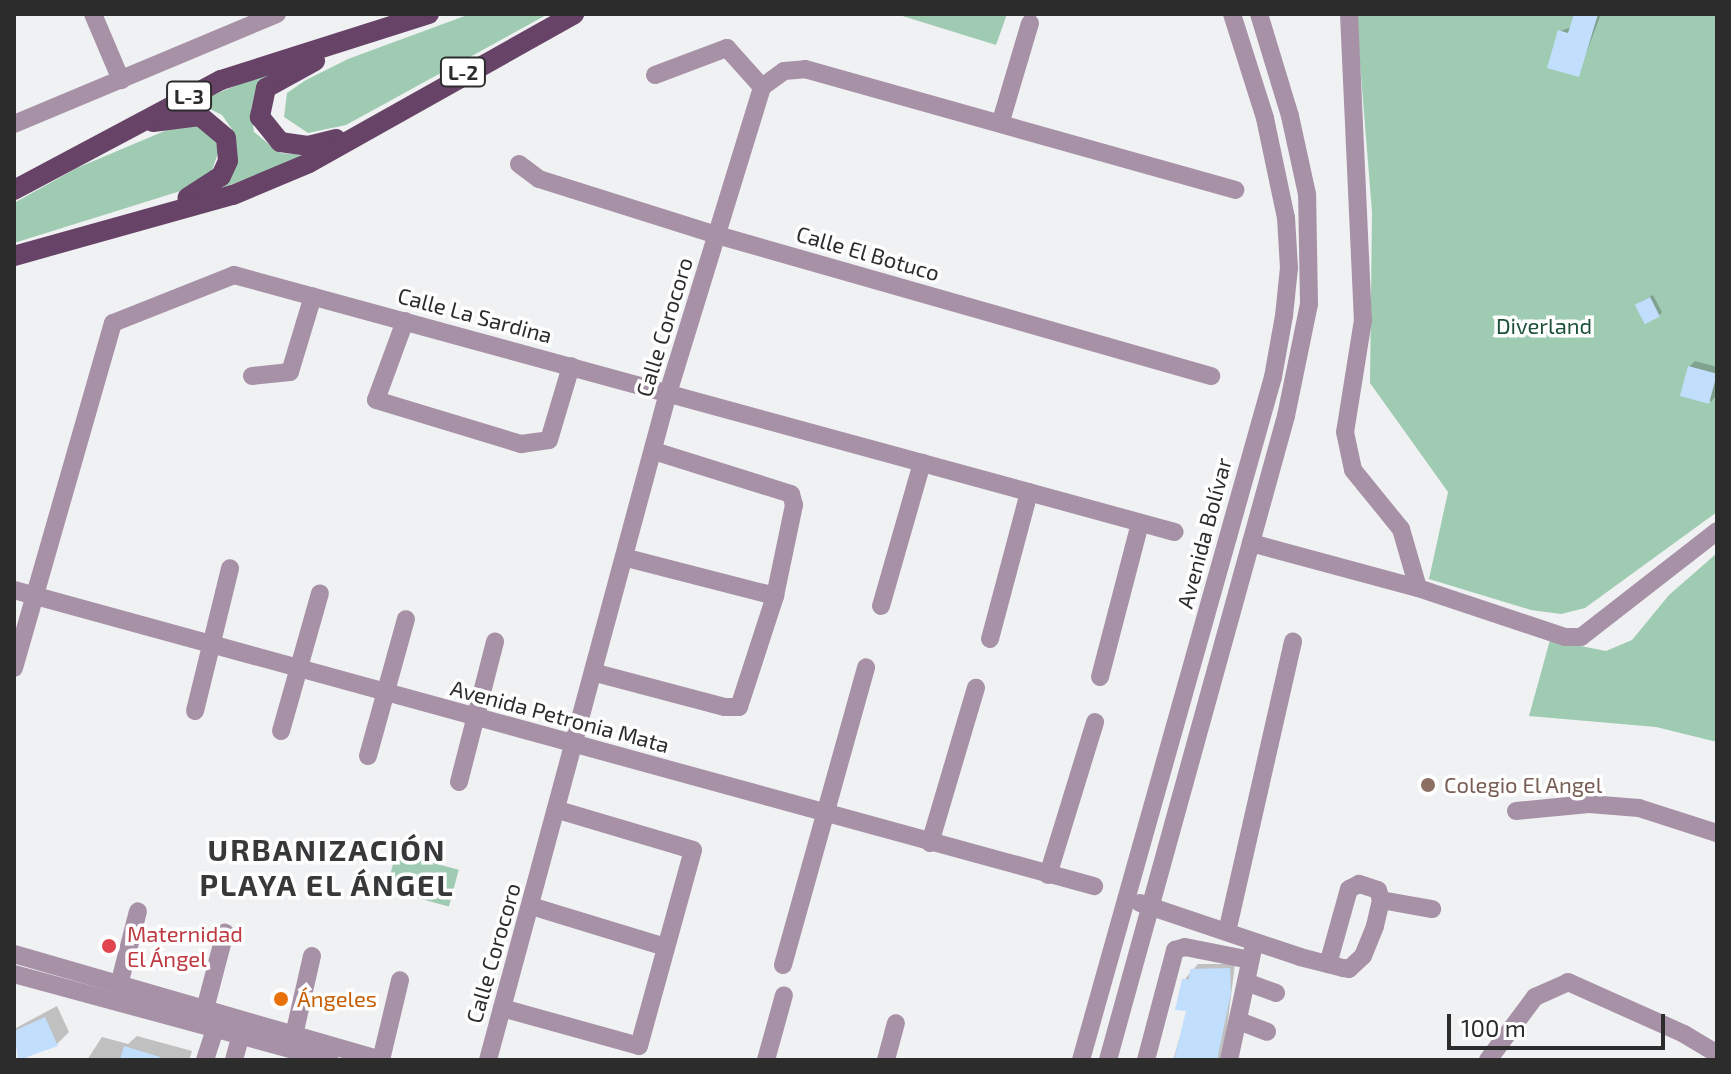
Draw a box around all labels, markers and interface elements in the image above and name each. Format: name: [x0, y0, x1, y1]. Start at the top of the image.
road number: L-2: [439, 56, 487, 88]
road number: L-3: [165, 80, 213, 112]
street label: Calle El Botuco: [793, 220, 943, 286]
street label: Calle Corocoro: [630, 254, 698, 400]
street label: Calle La Sardina: [395, 282, 555, 348]
park label: Diverland: [1496, 313, 1592, 339]
street label: Avenida Bolívar: [1171, 455, 1237, 611]
street label: Avenida Petronia Mata: [448, 674, 672, 758]
place label: Colegio El Angel: [1444, 772, 1603, 798]
marker: Colegio El Angel: [1419, 776, 1437, 794]
district label: URBANIZACIÓN PLAYA EL ÁNGEL: [198, 831, 456, 902]
street label: Calle Corocoro: [460, 880, 526, 1026]
place label: Maternidad El Ángel: [127, 920, 243, 972]
marker: Maternidad El Ángel: [98, 935, 120, 957]
place label: Ángeles: [297, 986, 377, 1012]
marker: Ángeles: [272, 990, 290, 1008]
scale bar: [1451, 998, 1669, 1048]
text: 100 m: [1461, 1013, 1526, 1042]

